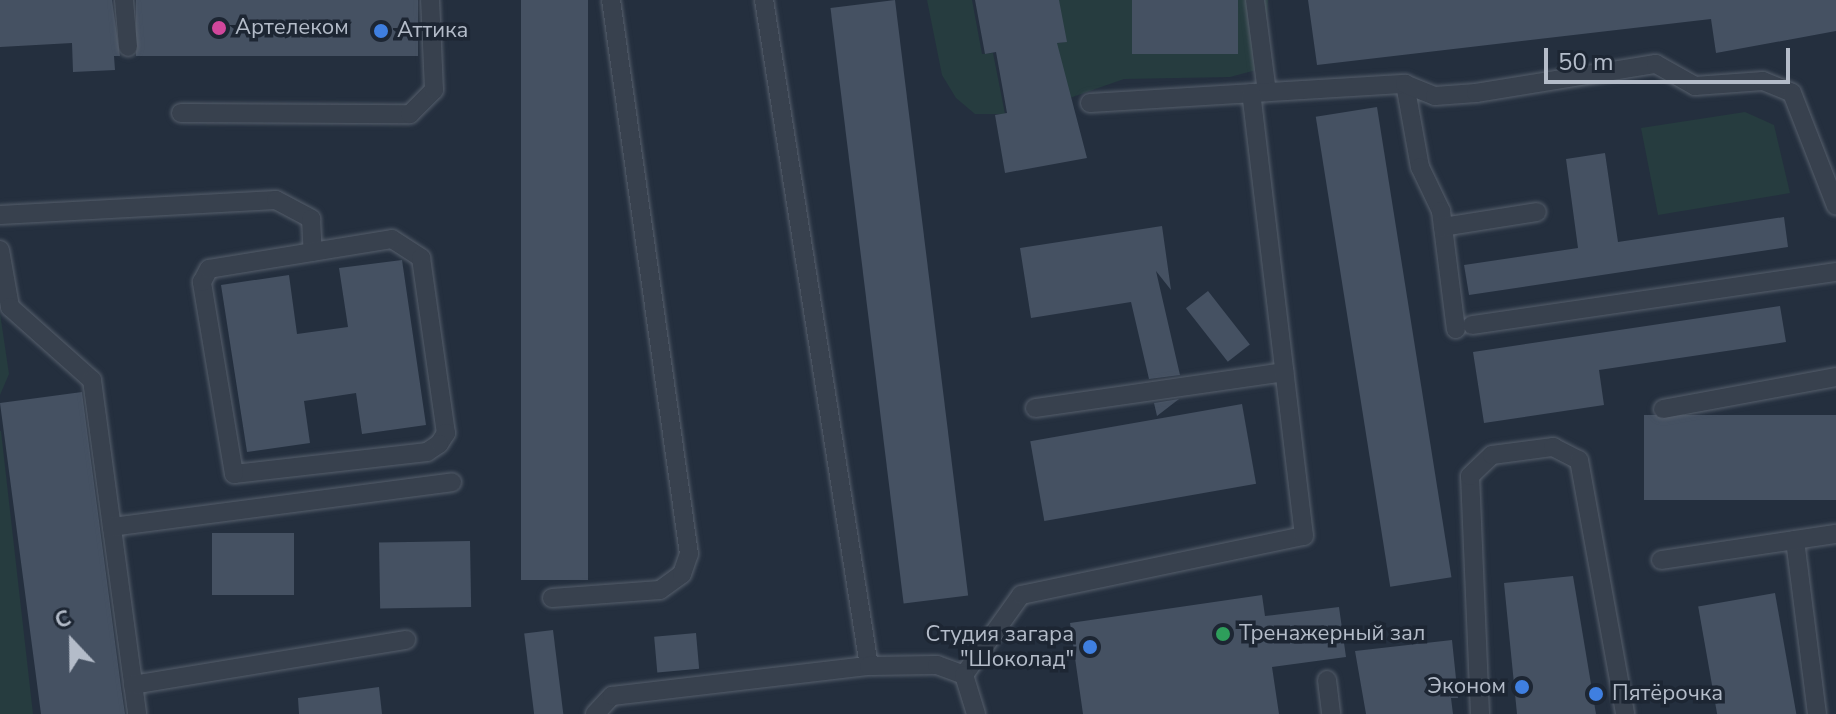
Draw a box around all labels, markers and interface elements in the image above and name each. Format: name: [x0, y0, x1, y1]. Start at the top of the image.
place label: Артелеком: [235, 15, 349, 41]
place label: Аттика: [397, 18, 468, 44]
marker: Артелеком: [210, 19, 228, 37]
marker: Аттика: [372, 22, 390, 40]
scale bar: [1548, 32, 1794, 82]
text: 50 m: [1558, 46, 1614, 78]
north arrow: [32, 602, 112, 682]
text: С: [50, 603, 76, 636]
place label: Студия загара "Шоколад": [926, 621, 1074, 672]
place label: Тренажерный зал: [1239, 621, 1425, 647]
marker: Тренажерный зал: [1214, 625, 1232, 643]
marker: Студия загара "Шоколад": [1081, 638, 1099, 656]
place label: Эконом: [1427, 674, 1506, 700]
marker: Эконом: [1513, 678, 1531, 696]
place label: Пятёрочка: [1612, 681, 1723, 707]
marker: Пятёрочка: [1587, 685, 1605, 703]

